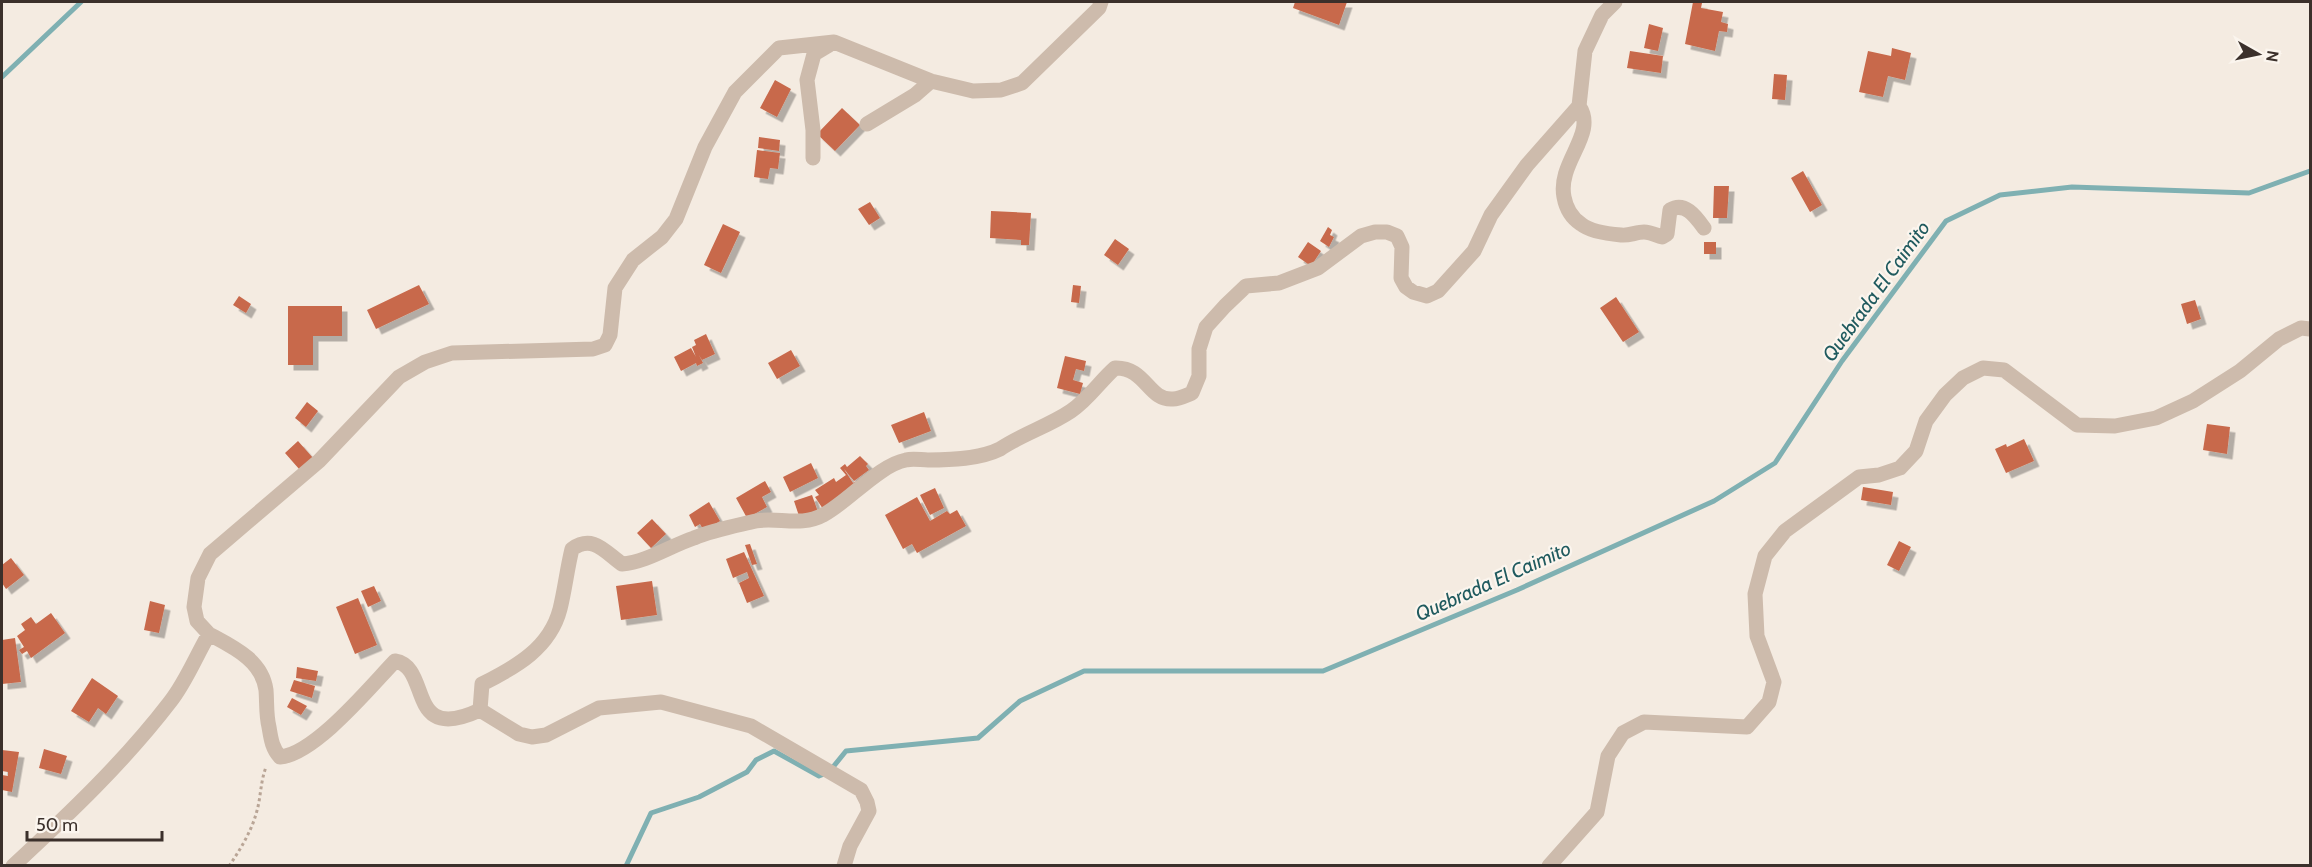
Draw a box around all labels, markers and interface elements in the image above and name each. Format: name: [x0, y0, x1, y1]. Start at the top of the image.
north arrow: [2228, 24, 2288, 84]
text: N: [2262, 49, 2283, 63]
water label: Quebrada El Caimito: [1817, 216, 1935, 366]
water label: Quebrada El Caimito: [1412, 536, 1574, 626]
scale bar: [27, 804, 162, 842]
text: 50 m: [36, 814, 78, 836]

